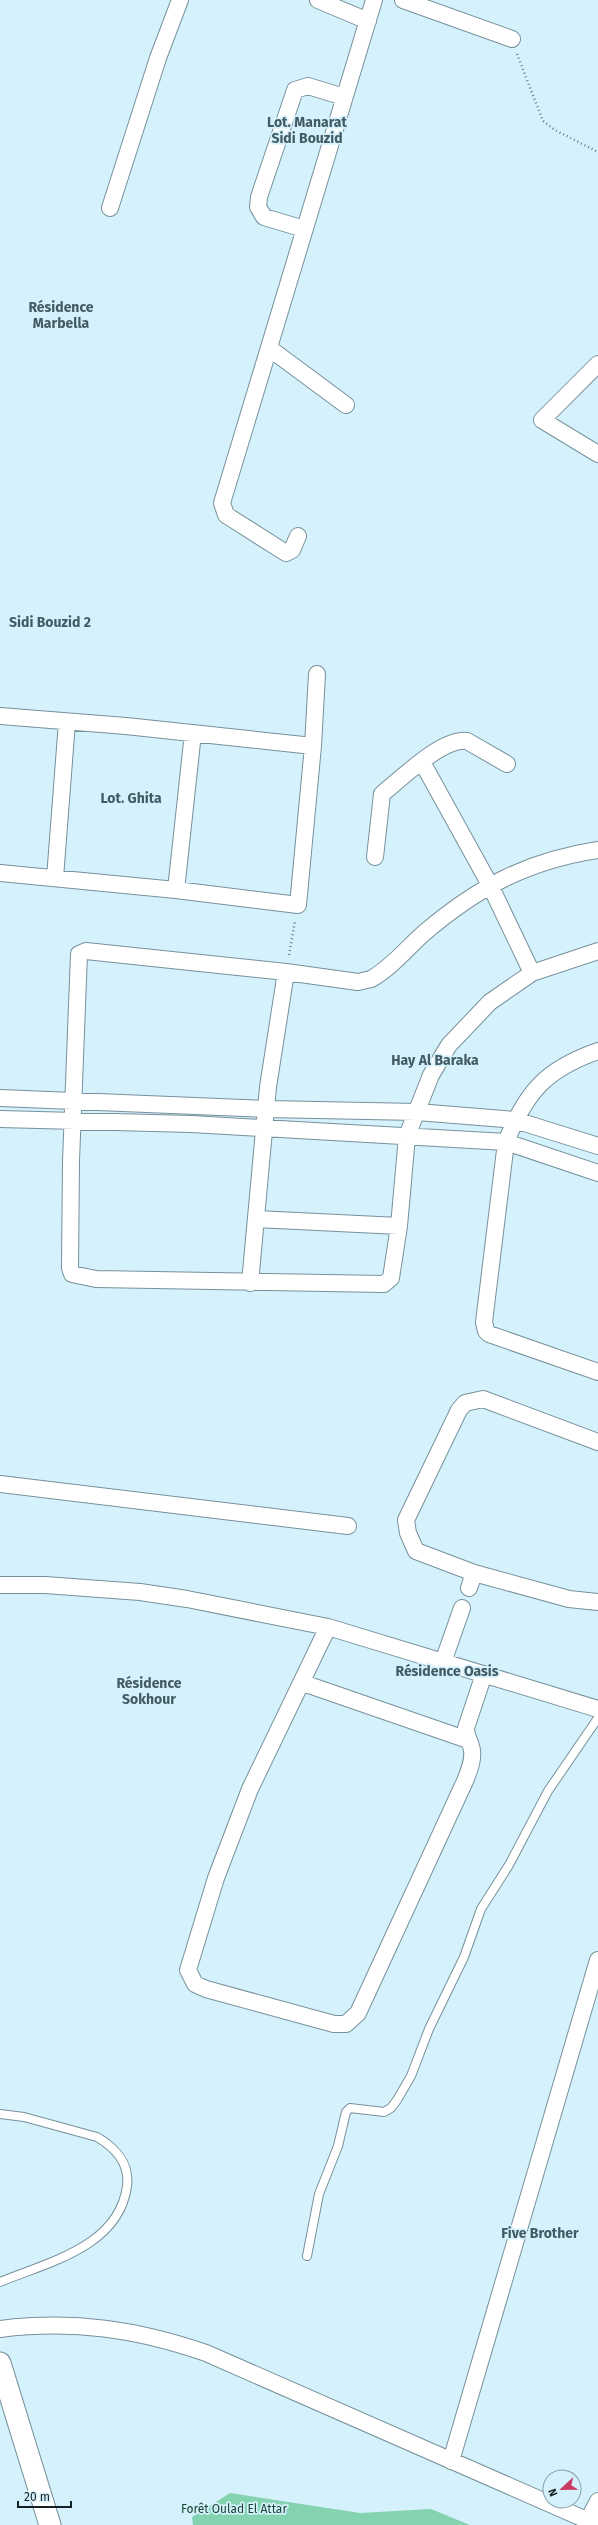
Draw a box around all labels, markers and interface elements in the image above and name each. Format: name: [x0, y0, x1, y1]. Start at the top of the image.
district label: Lot. Manarat Sidi Bouzid: [267, 114, 348, 147]
district label: Résidence Marbella: [28, 299, 94, 332]
district label: Sidi Bouzid 2: [9, 614, 91, 631]
district label: Lot. Ghita: [100, 790, 162, 807]
district label: Hay Al Baraka: [391, 1052, 479, 1069]
district label: Résidence Oasis: [395, 1663, 499, 1680]
district label: Résidence Sokhour: [116, 1675, 182, 1708]
district label: Five Brother: [501, 2225, 579, 2242]
north arrow: [542, 2469, 582, 2509]
scale bar: [18, 2483, 71, 2509]
text: N: [546, 2487, 561, 2498]
text: 20 m: [24, 2490, 50, 2504]
park label: Forêt Oulad El Attar: [181, 2502, 287, 2516]

